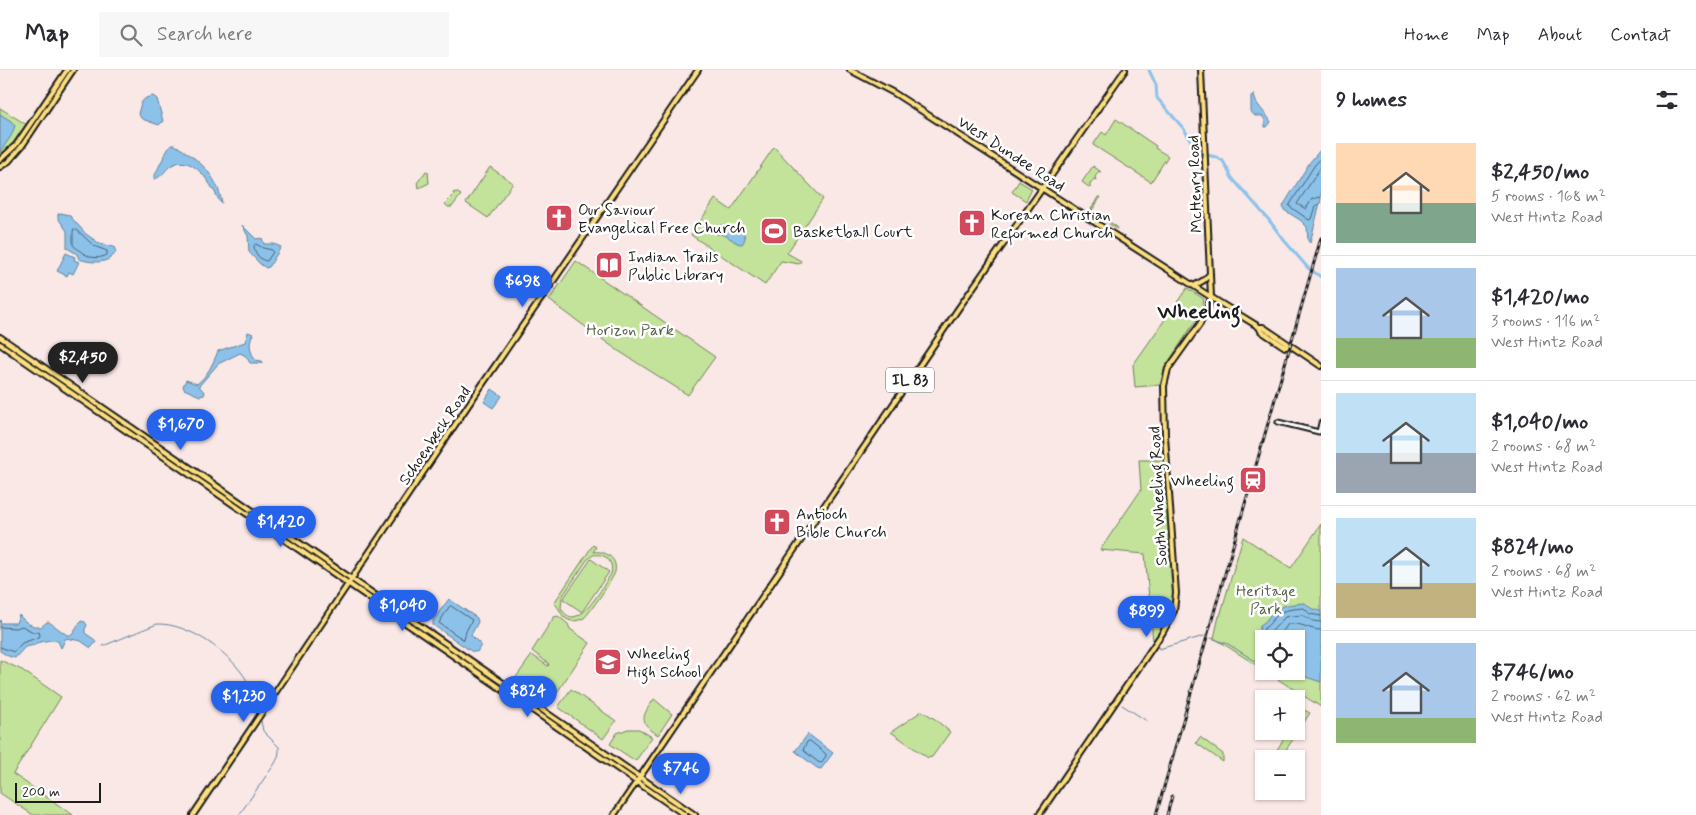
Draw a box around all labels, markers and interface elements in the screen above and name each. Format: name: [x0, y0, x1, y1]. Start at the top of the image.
search box: [99, 12, 449, 57]
text: Map: [25, 19, 69, 50]
icon: search: [117, 21, 145, 49]
text: Search here: [157, 22, 253, 47]
text: Home: [1404, 23, 1449, 47]
text: Map: [1477, 23, 1510, 47]
text: About: [1538, 23, 1582, 47]
text: Contact: [1610, 23, 1671, 47]
text: 9 homes: [1336, 86, 1407, 114]
icon: filters: [1653, 86, 1681, 114]
street label: West Dundee Road: [953, 112, 1069, 197]
street label: McHenry Road: [1183, 135, 1208, 233]
text: $2,450/mo: [1491, 158, 1589, 186]
icon: home: [1376, 163, 1436, 223]
text: 5 rooms · 168 m²: [1491, 186, 1606, 207]
place label: Our Saviour Evangelical Free Church: [578, 200, 746, 240]
church icon: Our Saviour Evangelical Free Church: [544, 203, 574, 233]
place label: Korean Christian Reformed Church: [991, 205, 1113, 246]
text: West Hintz Road: [1491, 207, 1603, 228]
church icon: Korean Christian Reformed Church: [957, 208, 987, 238]
sports icon: Basketball Court: [759, 216, 789, 246]
place label: Basketball Court: [793, 222, 913, 243]
place label: Indian Trails Public Library: [628, 247, 723, 286]
library icon: Indian Trails Public Library: [594, 250, 624, 280]
pin: $698: [493, 266, 553, 308]
text: $698: [505, 271, 541, 292]
text: $1,420/mo: [1491, 283, 1589, 311]
icon: home: [1376, 288, 1436, 348]
district label: Wheeling: [1156, 298, 1241, 328]
text: 3 rooms · 116 m²: [1491, 311, 1600, 332]
park label: Horizon Park: [586, 320, 674, 341]
text: West Hintz Road: [1491, 332, 1603, 353]
pin: $2,450: [42, 342, 124, 384]
text: $2,450: [59, 347, 107, 368]
road number: IL 83: [886, 368, 934, 392]
street label: Schoenbeck Road: [394, 382, 476, 489]
pin: $1,670: [140, 408, 222, 451]
text: $1,040/mo: [1491, 408, 1588, 436]
icon: home: [1376, 413, 1436, 473]
text: $1,670: [158, 414, 204, 435]
street label: South Wheeling Road: [1144, 426, 1174, 566]
text: 2 rooms · 68 m²: [1491, 436, 1596, 457]
text: West Hintz Road: [1491, 457, 1603, 478]
station icon: Wheeling: [1238, 465, 1268, 495]
place label: Wheeling: [1171, 471, 1234, 493]
place label: Antioch Bible Church: [796, 504, 887, 543]
pin: $1,420: [240, 506, 322, 548]
church icon: Antioch Bible Church: [762, 507, 792, 537]
text: $1,420: [257, 511, 305, 532]
text: $824/mo: [1491, 533, 1574, 561]
icon: home: [1376, 538, 1436, 598]
text: 2 rooms · 68 m²: [1491, 561, 1596, 582]
park label: Heritage Park: [1236, 581, 1296, 620]
text: West Hintz Road: [1491, 582, 1603, 603]
pin: $1,040: [362, 590, 444, 632]
text: $1,040: [379, 595, 427, 616]
pin: $899: [1117, 596, 1177, 638]
text: $899: [1129, 601, 1165, 622]
map controls: [1255, 630, 1305, 800]
button: locate: [1255, 630, 1305, 680]
place label: Wheeling High School: [627, 644, 702, 684]
school or university icon: Wheeling High School: [593, 647, 623, 677]
text: $746/mo: [1491, 658, 1574, 686]
icon: home: [1376, 663, 1436, 723]
pin: $824: [498, 676, 558, 718]
pin: $1,230: [203, 680, 285, 723]
text: $824: [510, 681, 546, 702]
text: $1,230: [222, 686, 266, 707]
text: 2 rooms · 62 m²: [1491, 686, 1596, 707]
button: +: [1255, 690, 1305, 740]
text: West Hintz Road: [1491, 707, 1603, 728]
button: −: [1255, 750, 1305, 800]
pin: $746: [651, 752, 711, 795]
text: $746: [663, 758, 699, 779]
scale bar: [15, 780, 101, 803]
text: 200 m: [22, 783, 60, 801]

